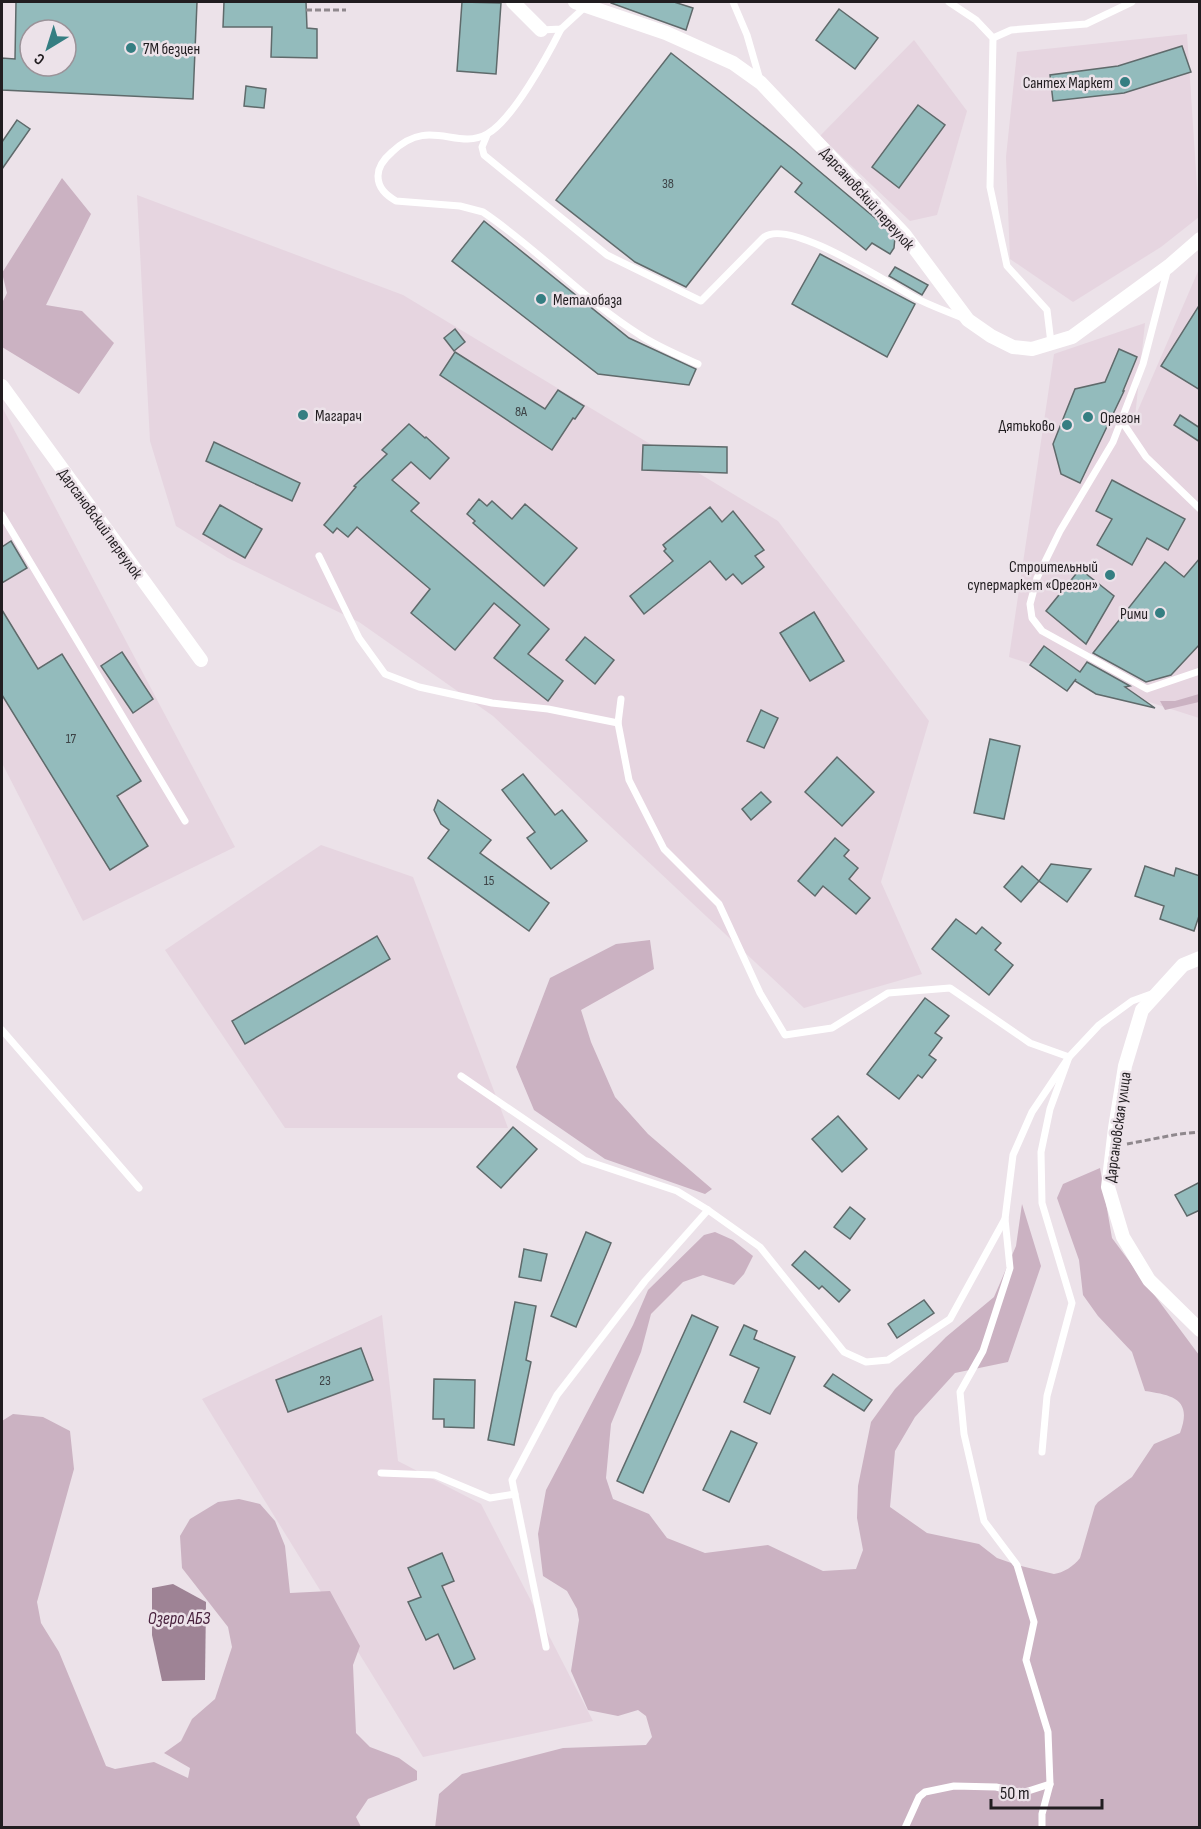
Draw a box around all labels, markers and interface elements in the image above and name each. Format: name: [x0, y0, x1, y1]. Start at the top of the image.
north arrow: [18, 18, 78, 78]
place label: 7М безцен: [143, 40, 200, 59]
marker: 7М безцен: [124, 41, 138, 55]
text: С: [31, 49, 49, 69]
place label: Сантех Маркет: [1023, 74, 1113, 93]
marker: Сантех Маркет: [1118, 75, 1132, 89]
street label: Дарсановский переулок: [816, 144, 919, 255]
house number: 38: [662, 175, 674, 192]
place label: Металобаза: [553, 291, 622, 310]
marker: Металобаза: [534, 292, 548, 306]
house number: 8А: [515, 403, 528, 420]
place label: Магарач: [315, 407, 362, 426]
marker: Магарач: [296, 408, 310, 422]
place label: Орегон: [1100, 409, 1140, 428]
marker: Орегон: [1081, 410, 1095, 424]
place label: Дятьково: [999, 417, 1055, 436]
marker: Дятьково: [1060, 418, 1074, 432]
street label: Дарсановский переулок: [53, 465, 147, 584]
place label: Строительный супермаркет «Орегон»: [967, 558, 1098, 595]
marker: Строительный супермаркет «Орегон»: [1103, 568, 1117, 582]
place label: Рими: [1120, 605, 1148, 624]
marker: Рими: [1153, 606, 1167, 620]
house number: 17: [66, 730, 77, 747]
house number: 15: [484, 872, 495, 889]
street label: Дарсановская улица: [1101, 1071, 1136, 1184]
house number: 23: [319, 1372, 331, 1389]
water label: Озеро АБЗ: [148, 1608, 210, 1629]
scale bar: [991, 1772, 1102, 1810]
text: 50 m: [1000, 1783, 1030, 1804]

